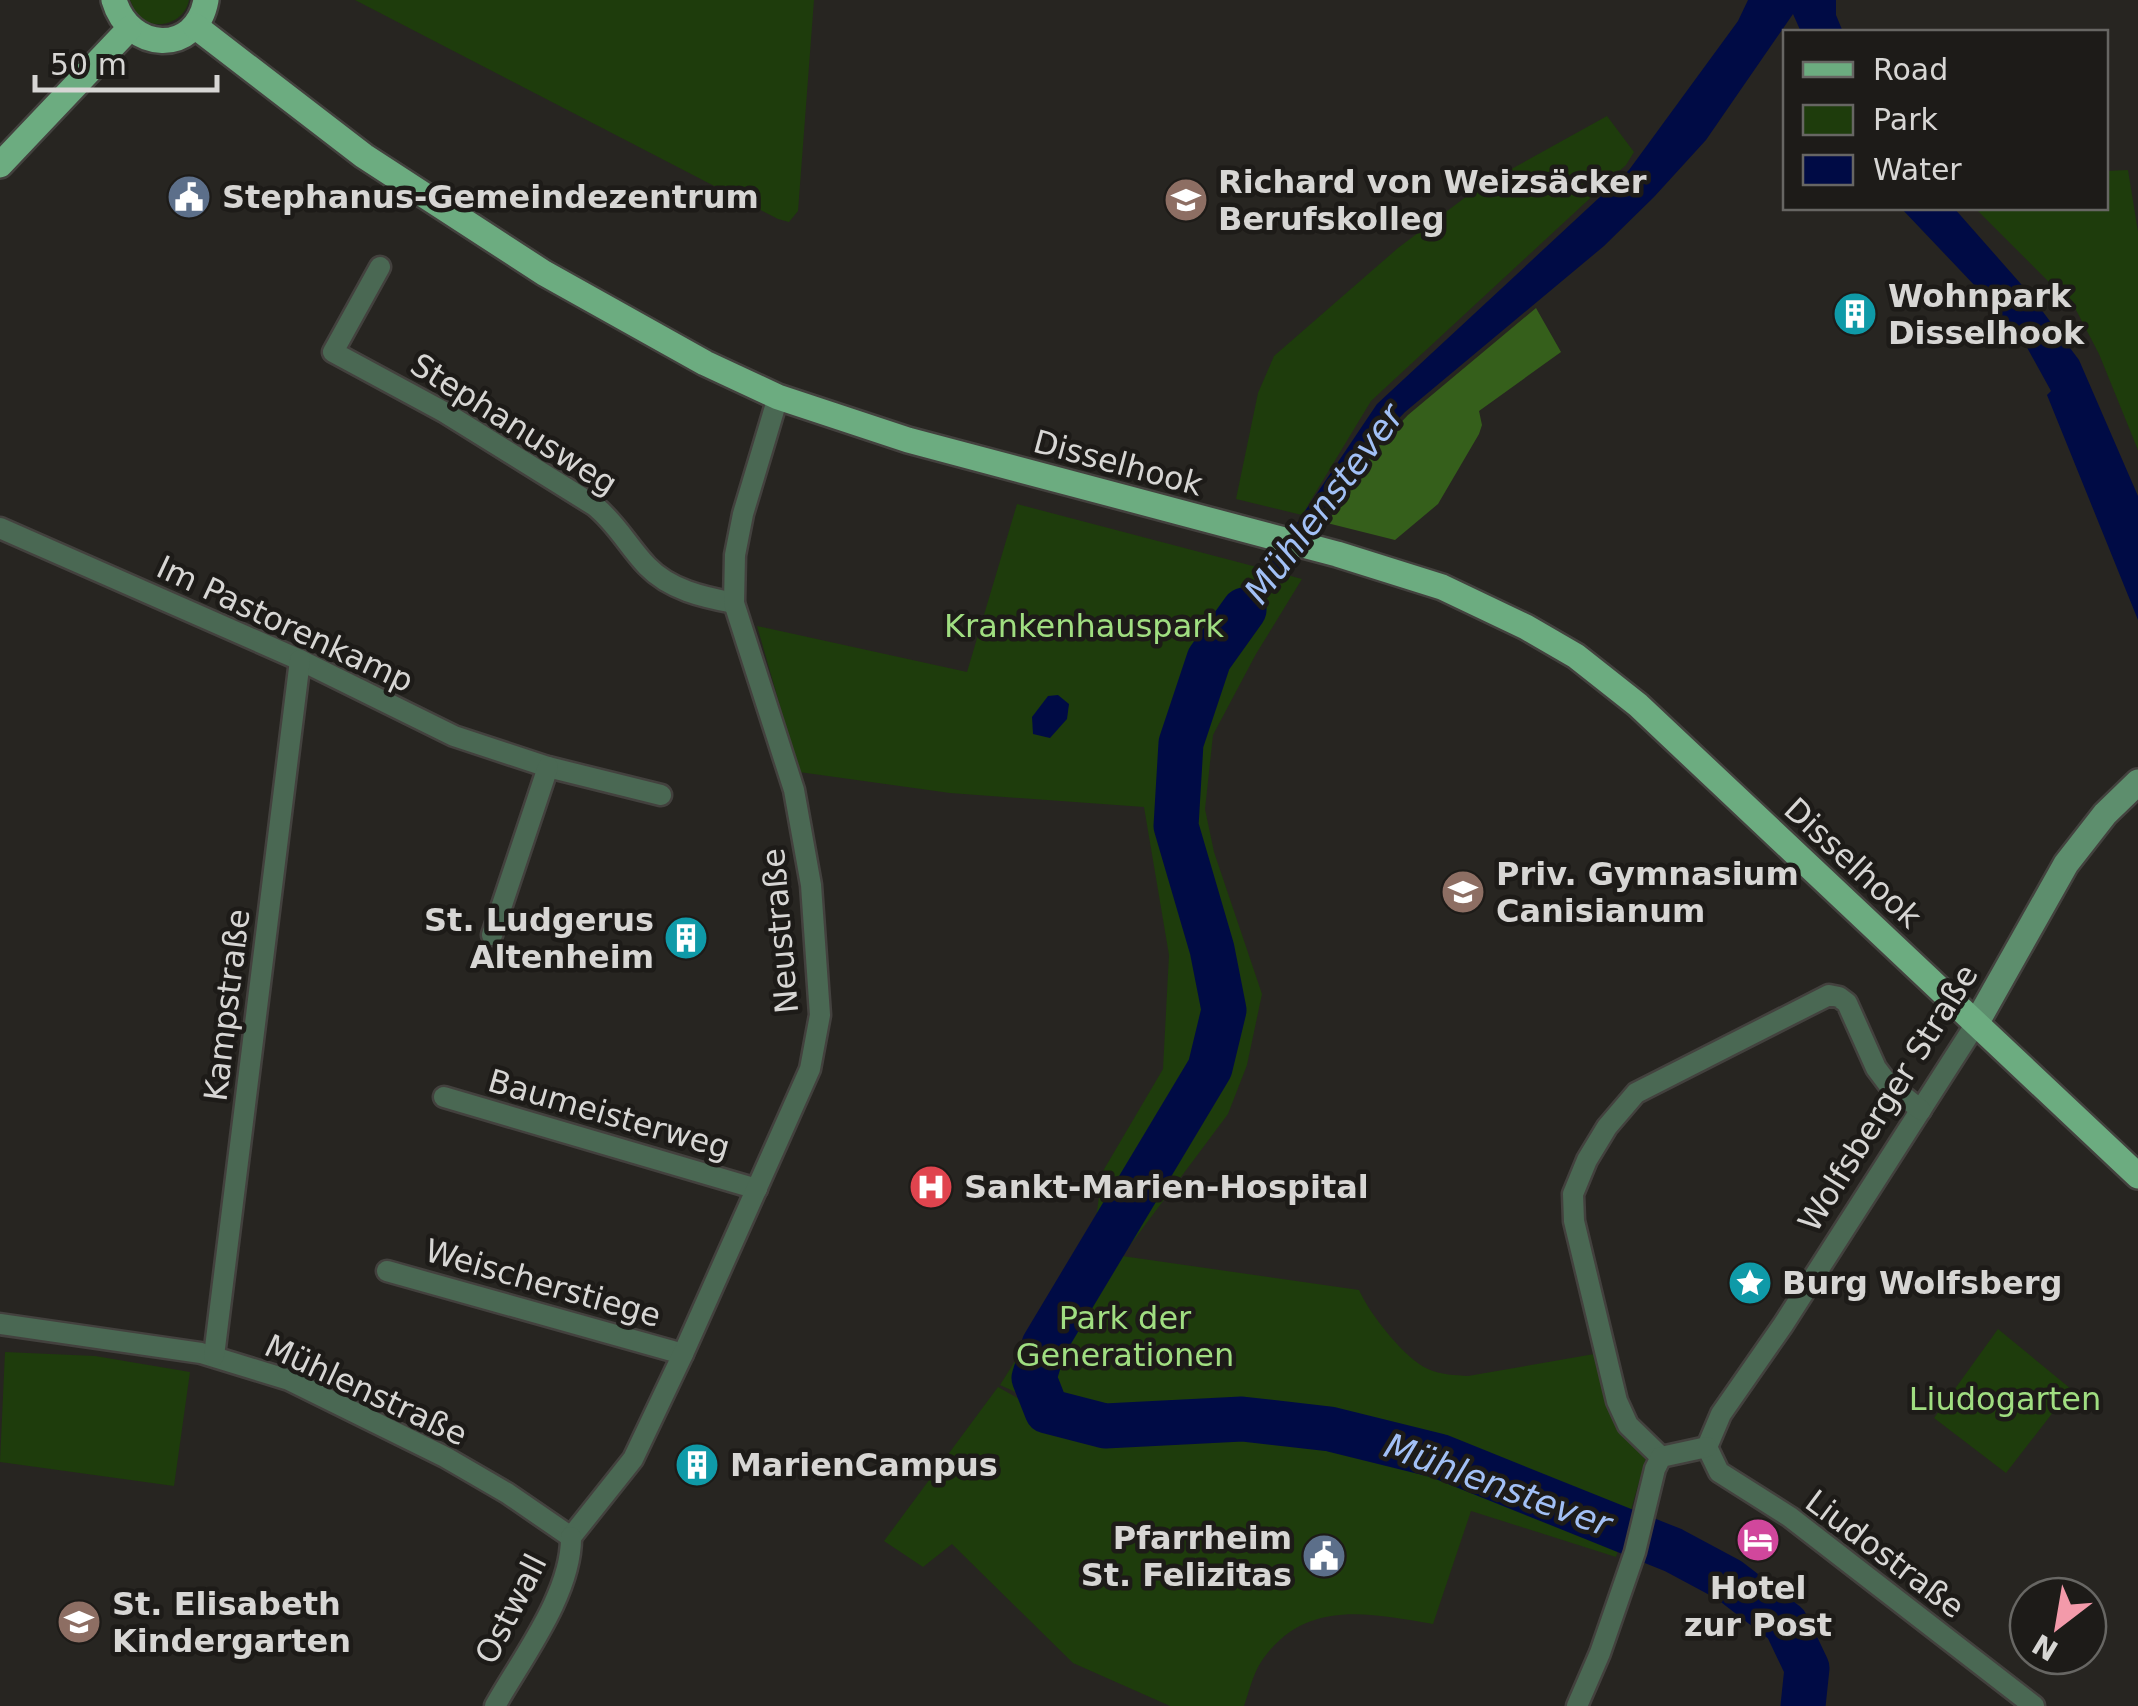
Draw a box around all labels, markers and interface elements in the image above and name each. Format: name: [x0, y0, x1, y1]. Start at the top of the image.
scale bar: [35, 30, 218, 92]
legend: [1783, 30, 2108, 210]
text: 50 m: [50, 47, 127, 82]
text: Road: [1873, 52, 1948, 87]
text: Park: [1873, 102, 1938, 137]
text: Water: [1873, 152, 1962, 187]
place label: Richard von Weizsäcker Berufskolleg: [1218, 163, 1647, 238]
public building icon: Stephanus-Gemeindezentrum: [166, 174, 212, 220]
school or university icon: Richard von Weizsäcker Berufskolleg: [1163, 177, 1209, 223]
place label: Stephanus-Gemeindezentrum: [222, 178, 759, 216]
place label: Wohnpark Disselhook: [1888, 277, 2085, 352]
building icon: Wohnpark Disselhook: [1832, 291, 1878, 337]
street label: Stephanusweg: [404, 345, 624, 503]
water label: Mühlenstever: [1236, 395, 1413, 611]
street label: Disselhook: [1029, 422, 1207, 504]
street label: Im Pastorenkamp: [151, 548, 419, 700]
park label: Krankenhauspark: [944, 607, 1224, 645]
street label: Disselhook: [1777, 790, 1930, 936]
street label: Neustraße: [754, 847, 806, 1015]
place label: Priv. Gymnasium Canisianum: [1496, 855, 1799, 930]
school or university icon: Priv. Gymnasium Canisianum: [1440, 869, 1486, 915]
place label: St. Ludgerus Altenheim: [424, 901, 654, 976]
street label: Kampstraße: [196, 907, 258, 1103]
building icon: St. Ludgerus Altenheim: [663, 915, 709, 961]
street label: Wolfsberger Straße: [1790, 958, 1986, 1238]
street label: Baumeisterweg: [484, 1061, 734, 1167]
hospital icon: Sankt-Marien-Hospital: [908, 1164, 954, 1210]
place label: Sankt-Marien-Hospital: [964, 1168, 1369, 1206]
street label: Weischerstiege: [421, 1231, 665, 1335]
place icon: Burg Wolfsberg: [1727, 1260, 1773, 1306]
place label: Burg Wolfsberg: [1782, 1264, 2062, 1302]
park label: Park der Generationen: [1016, 1299, 1234, 1374]
street label: Mühlenstraße: [259, 1327, 473, 1453]
park label: Liudogarten: [1909, 1380, 2101, 1418]
water label: Mühlenstever: [1379, 1425, 1619, 1545]
building icon: MarienCampus: [674, 1442, 720, 1488]
place label: MarienCampus: [730, 1446, 998, 1484]
street label: Liudostraße: [1798, 1482, 1972, 1626]
hotel icon: Hotel zur Post: [1735, 1517, 1781, 1563]
place label: Pfarrheim St. Felizitas: [1081, 1519, 1292, 1594]
public building icon: Pfarrheim St. Felizitas: [1301, 1533, 1347, 1579]
street label: Ostwall: [467, 1548, 555, 1670]
place label: Hotel zur Post: [1684, 1569, 1832, 1644]
north arrow: [2008, 1576, 2108, 1676]
place label: St. Elisabeth Kindergarten: [112, 1585, 351, 1660]
school or university icon: St. Elisabeth Kindergarten: [56, 1599, 102, 1645]
text: N: [2027, 1627, 2064, 1667]

